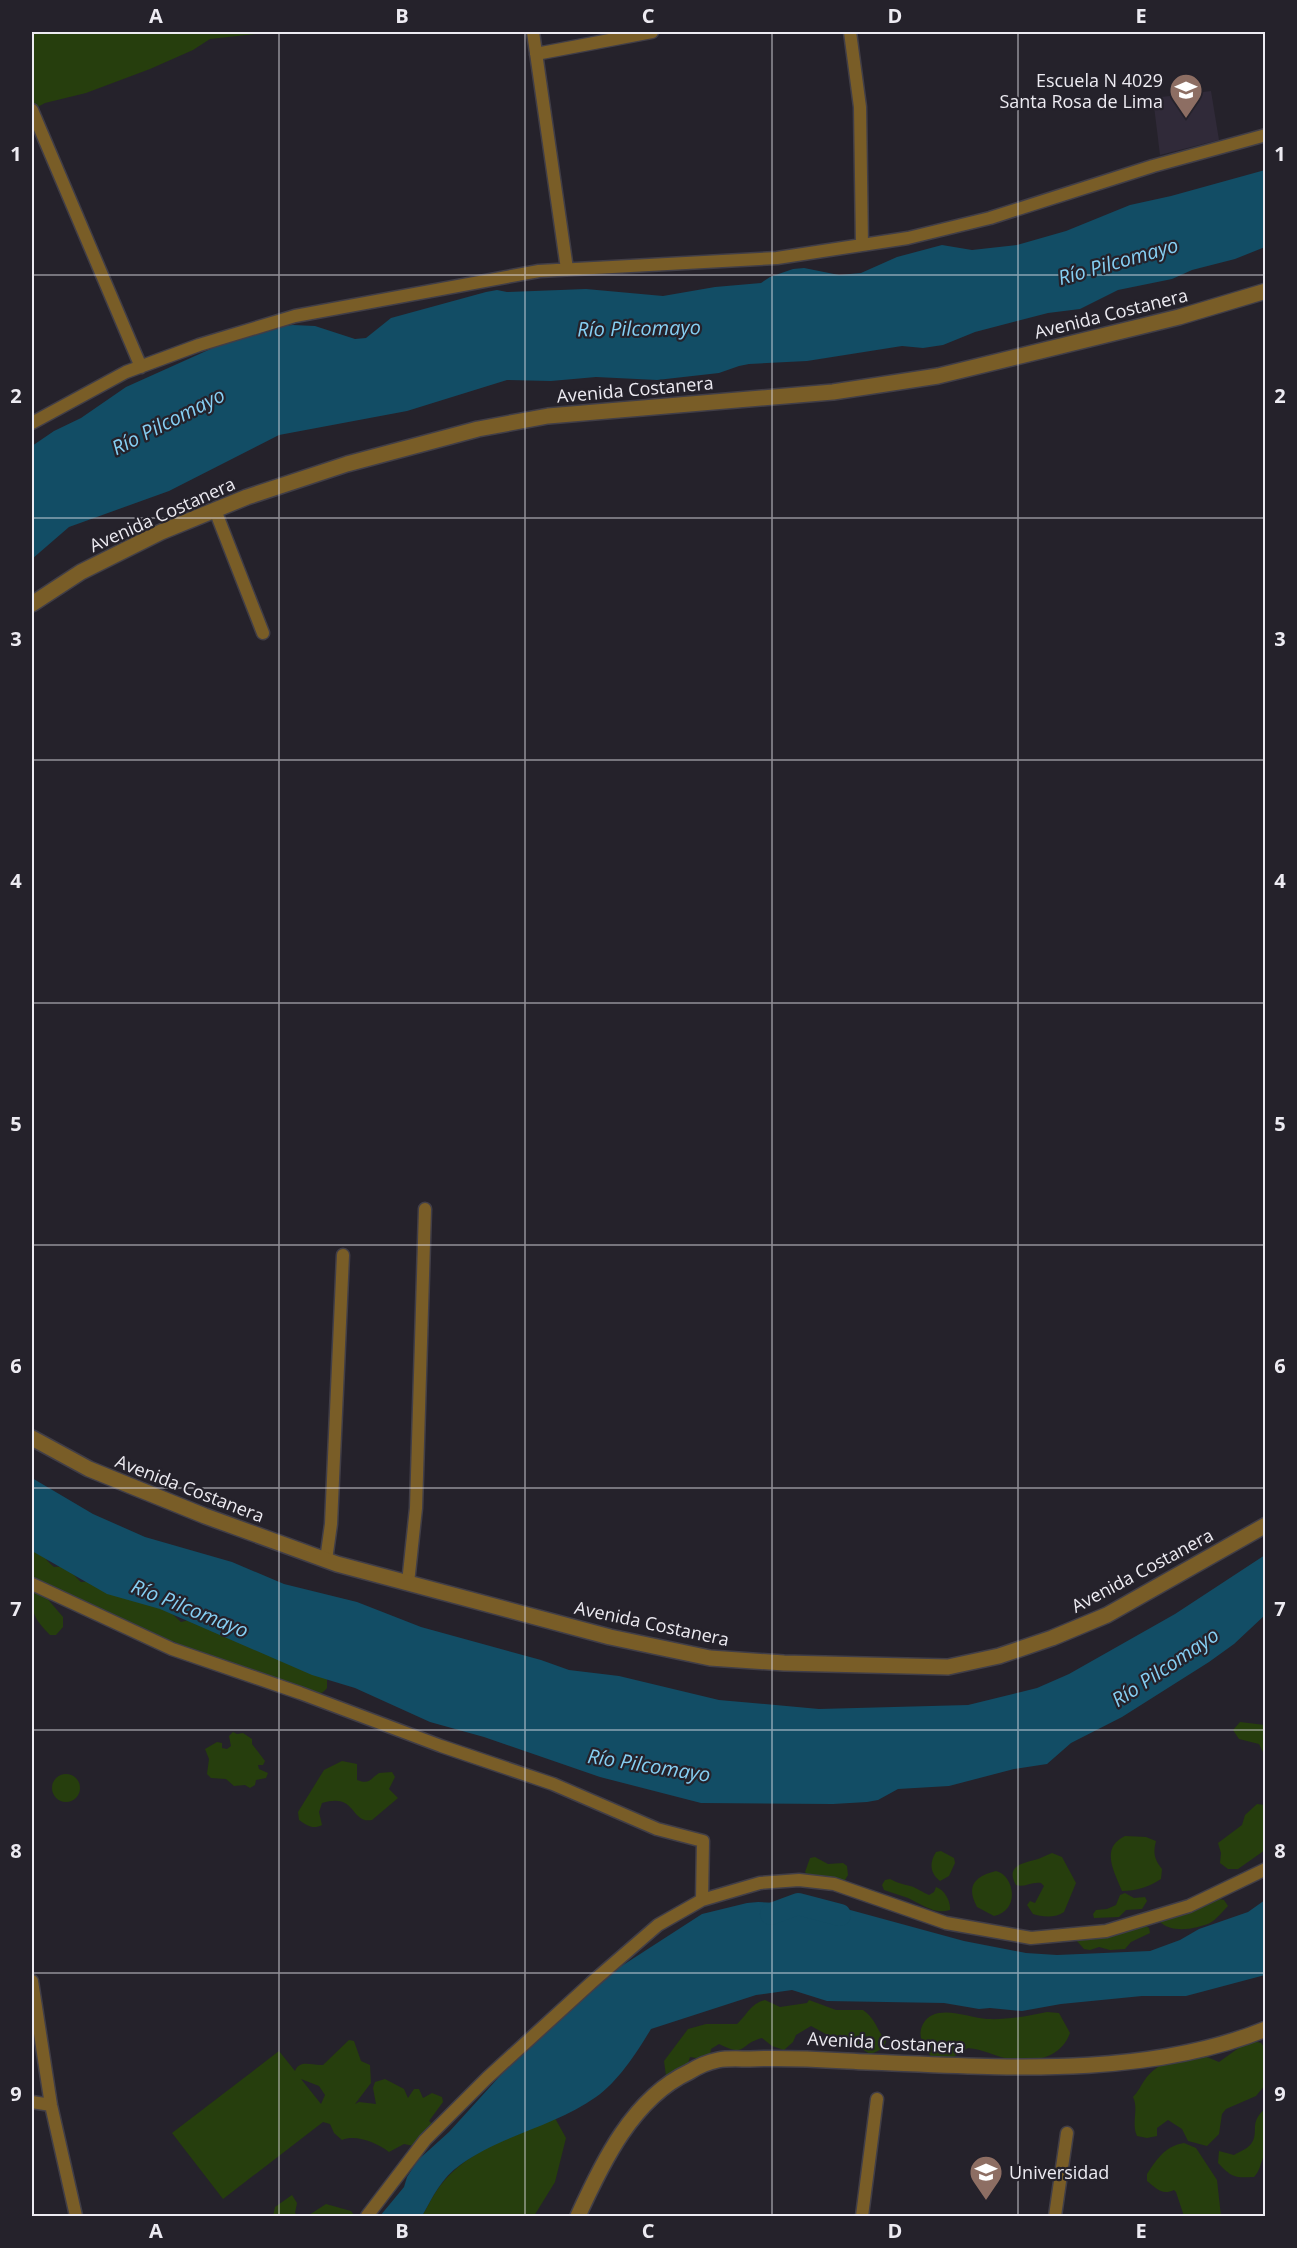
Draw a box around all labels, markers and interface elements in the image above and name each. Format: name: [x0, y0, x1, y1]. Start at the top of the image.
text: A: [149, 2, 163, 29]
text: B: [395, 2, 409, 29]
text: C: [642, 2, 655, 29]
text: D: [888, 2, 902, 29]
text: E: [1135, 2, 1147, 29]
place label: Escuela N 4029 Santa Rosa de Lima: [999, 68, 1163, 113]
school or university icon: Escuela N 4029 Santa Rosa de Lima: [1168, 72, 1204, 119]
text: 1: [10, 140, 22, 167]
text: 1: [1274, 140, 1286, 167]
water label: Río Pilcomayo: [1055, 231, 1181, 291]
street label: Avenida Costanera: [1032, 282, 1190, 344]
water label: Río Pilcomayo: [577, 313, 701, 343]
street label: Avenida Costanera: [556, 370, 714, 408]
water label: Río Pilcomayo: [107, 381, 229, 461]
text: 2: [10, 382, 22, 409]
text: 2: [1274, 382, 1286, 409]
street label: Avenida Costanera: [85, 471, 239, 557]
text: 3: [10, 625, 22, 652]
text: 3: [1274, 625, 1286, 652]
text: 4: [10, 867, 22, 894]
text: 4: [1274, 867, 1286, 894]
text: 5: [10, 1110, 22, 1137]
text: 5: [1274, 1110, 1286, 1137]
text: 6: [10, 1352, 22, 1379]
text: 6: [1274, 1352, 1286, 1379]
street label: Avenida Costanera: [112, 1449, 268, 1527]
street label: Avenida Costanera: [1067, 1522, 1217, 1618]
water label: Río Pilcomayo: [128, 1572, 252, 1644]
text: 7: [10, 1595, 22, 1622]
street label: Avenida Costanera: [573, 1595, 731, 1651]
text: 7: [1274, 1595, 1286, 1622]
water label: Río Pilcomayo: [1106, 1621, 1224, 1713]
water label: Río Pilcomayo: [586, 1742, 712, 1788]
text: 8: [10, 1837, 22, 1864]
text: 8: [1274, 1837, 1286, 1864]
street label: Avenida Costanera: [807, 2026, 965, 2058]
text: 9: [10, 2080, 22, 2107]
text: 9: [1274, 2080, 1286, 2107]
school or university icon: Universidad: [968, 2154, 1004, 2201]
place label: Universidad: [1009, 2160, 1109, 2184]
text: A: [149, 2217, 163, 2244]
text: B: [395, 2217, 409, 2244]
text: C: [642, 2217, 655, 2244]
text: D: [888, 2217, 902, 2244]
text: E: [1135, 2217, 1147, 2244]

